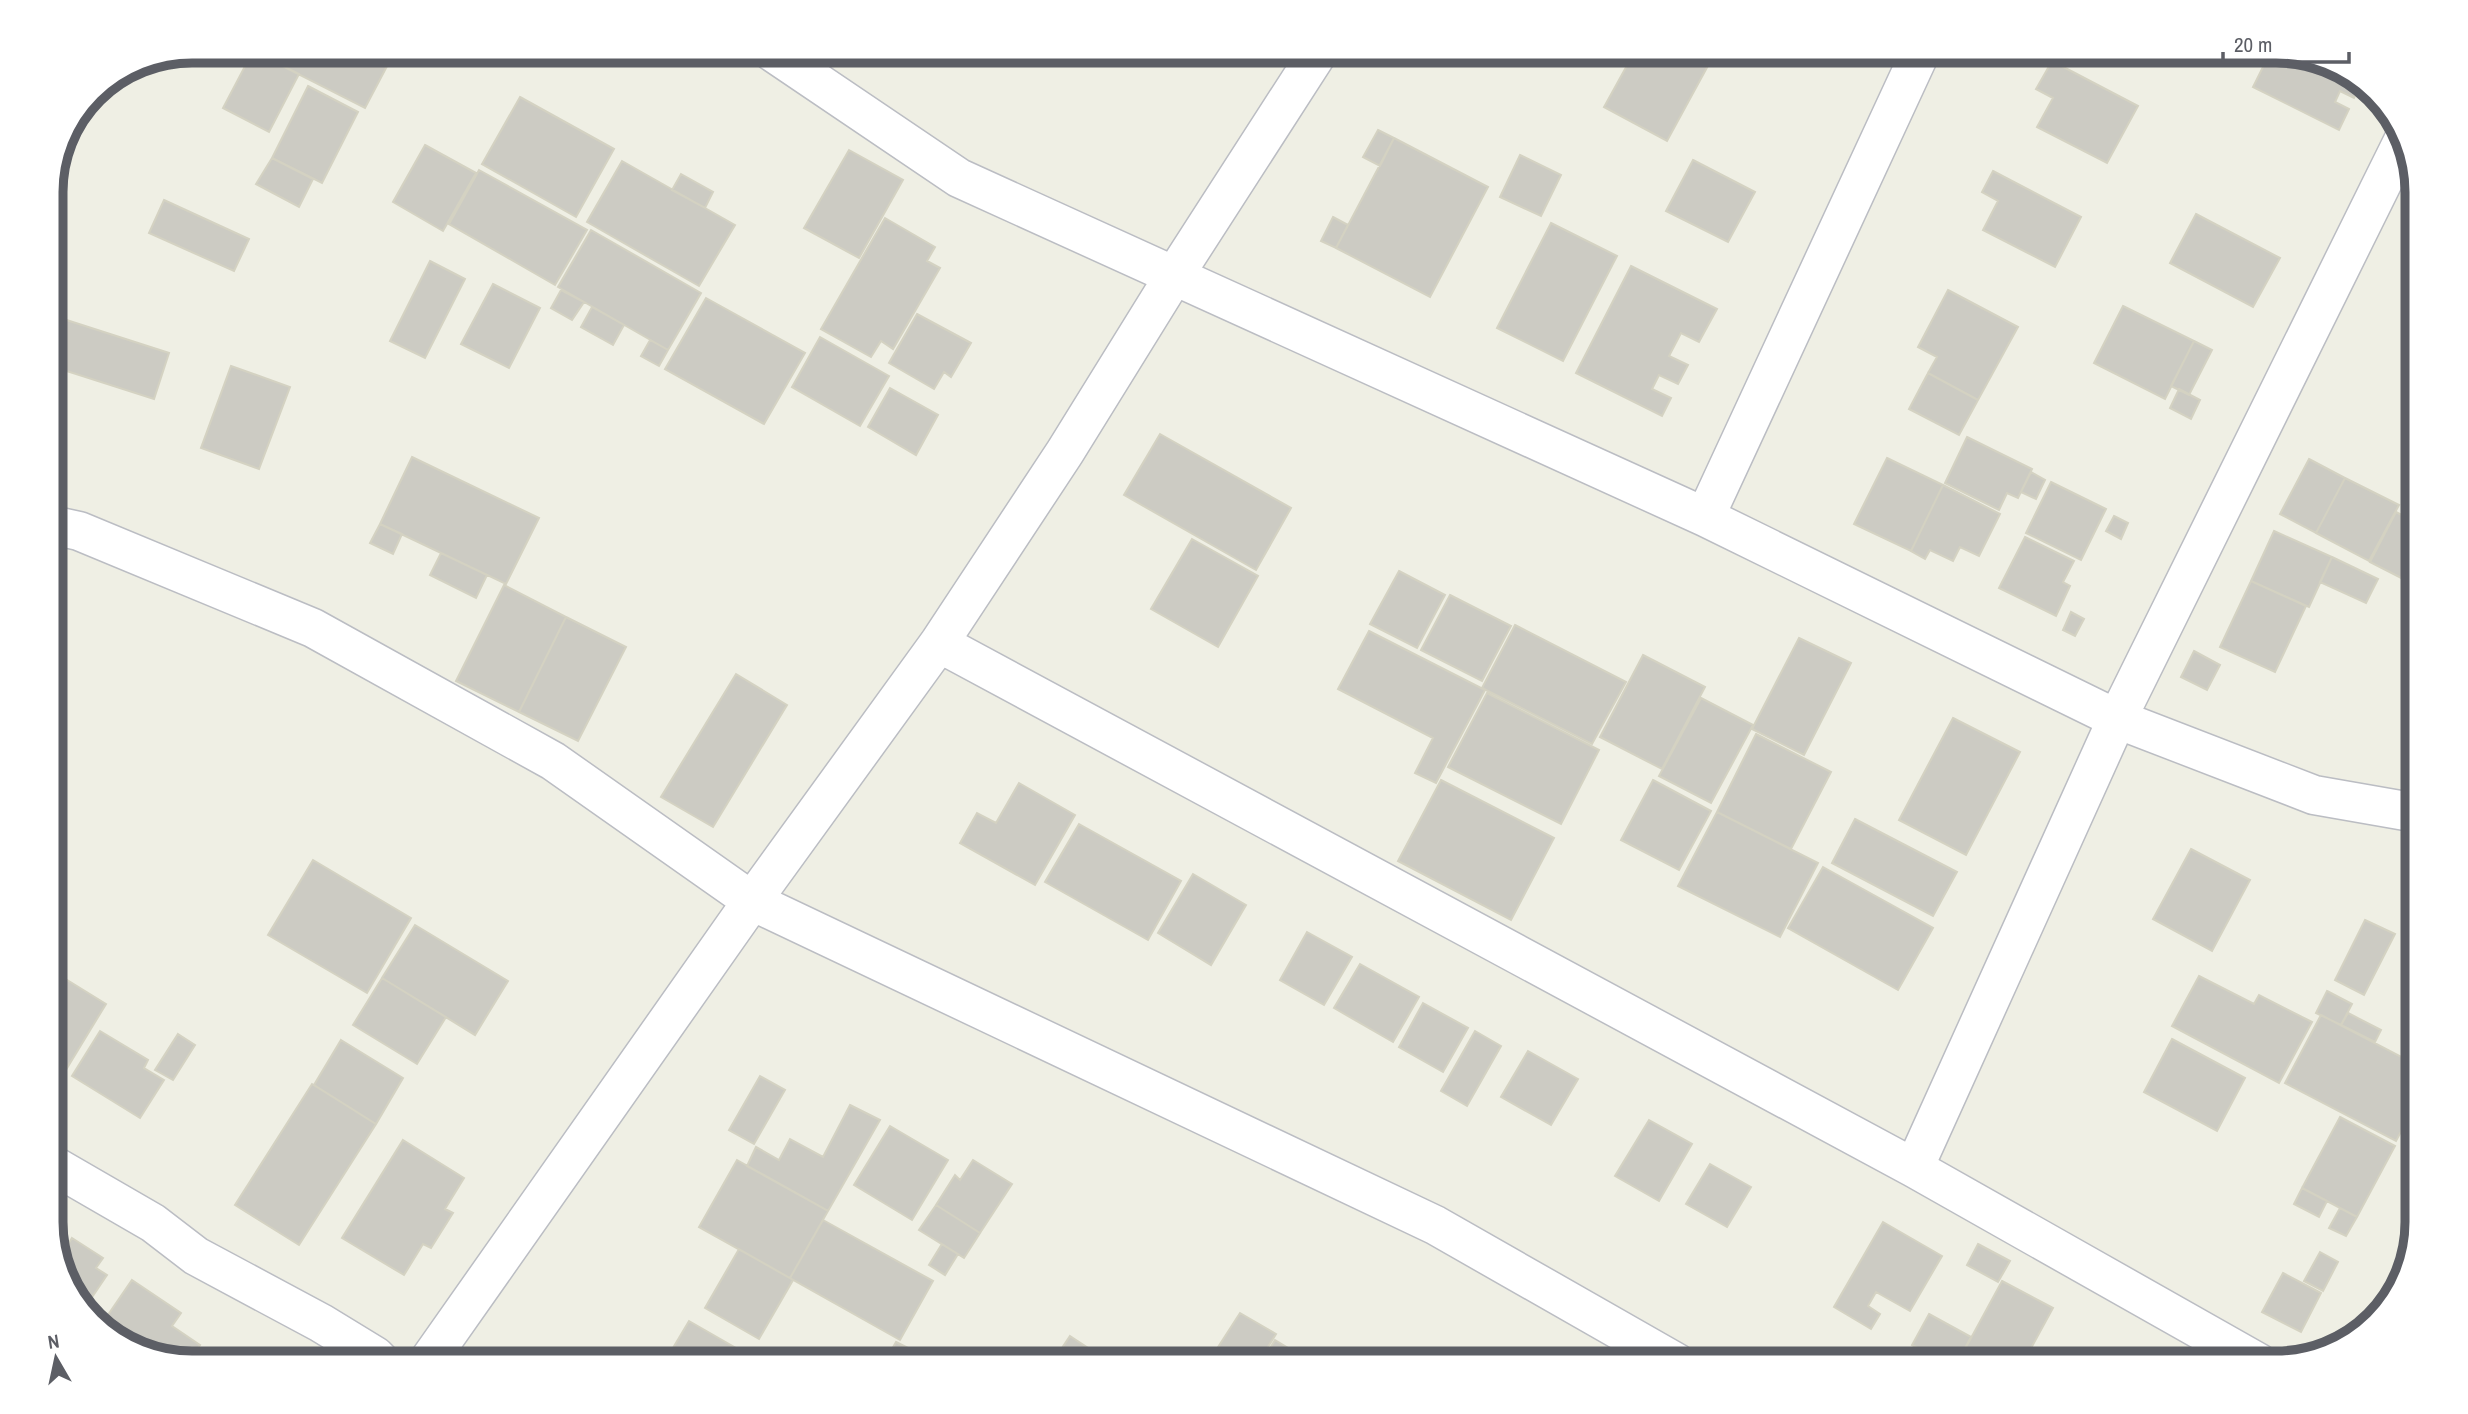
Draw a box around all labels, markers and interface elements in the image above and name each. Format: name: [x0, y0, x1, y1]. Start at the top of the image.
scale bar: [2223, 21, 2349, 65]
text: 20 m: [2234, 30, 2272, 59]
north arrow: [21, 1323, 91, 1393]
text: N: [46, 1327, 61, 1355]

